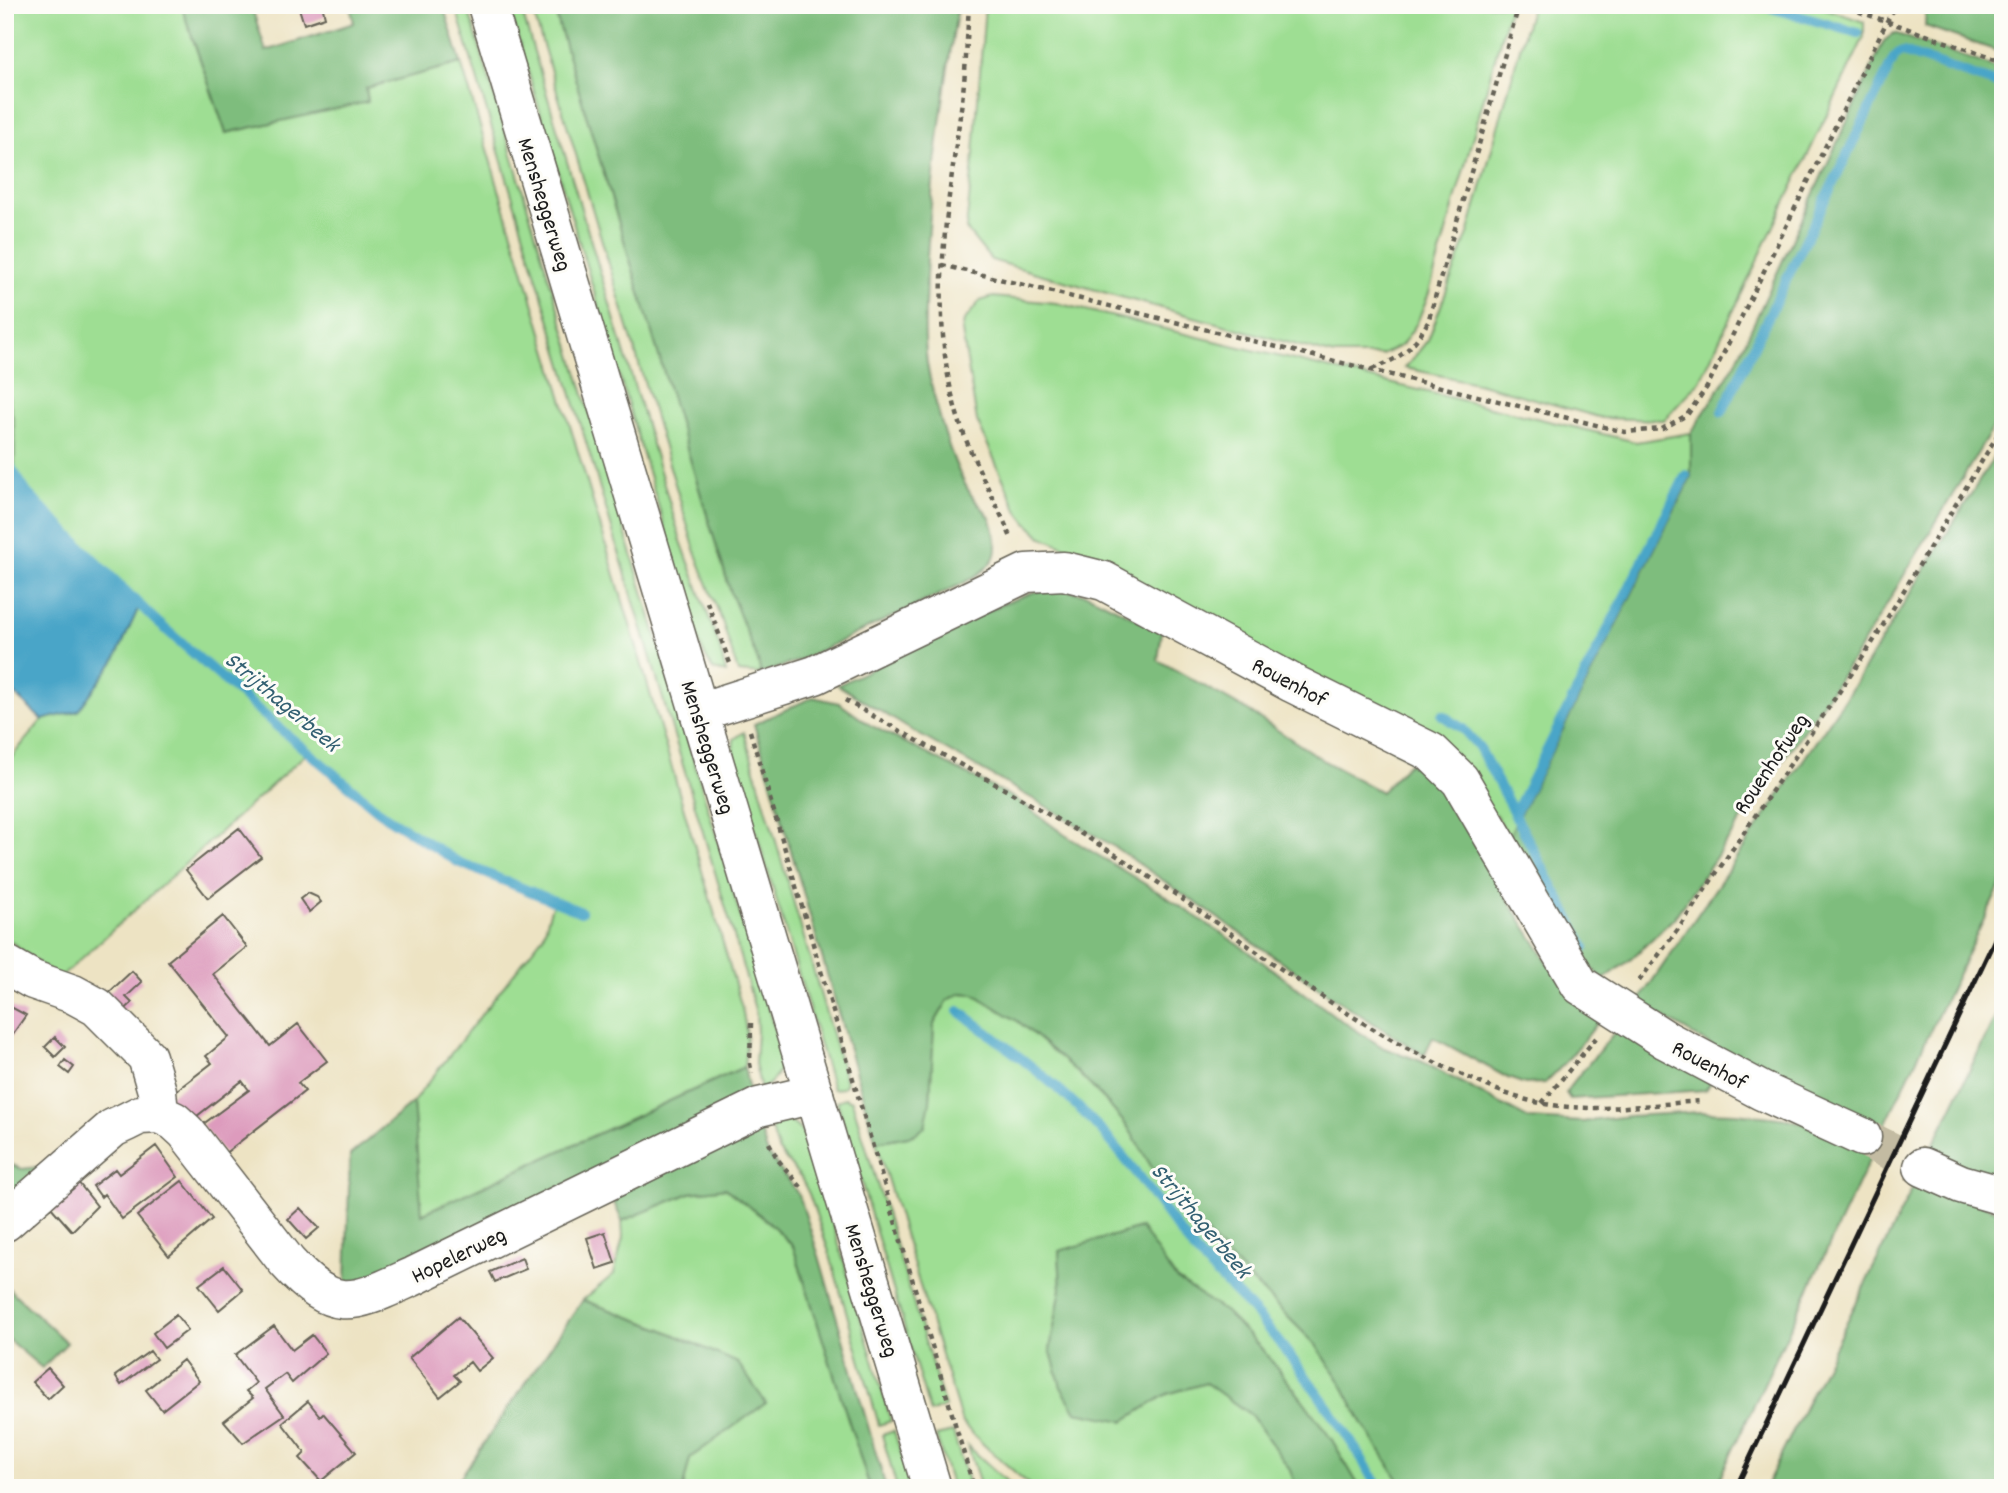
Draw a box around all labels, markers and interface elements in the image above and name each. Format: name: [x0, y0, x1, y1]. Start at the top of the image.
street label: Mensheggerweg: [507, 134, 579, 276]
water label: Strijthagerbeek: [216, 645, 348, 763]
street label: Rouenhof: [1245, 651, 1333, 718]
street label: Mensheggerweg: [670, 677, 742, 819]
street label: Rouenhofweg: [1727, 708, 1819, 822]
street label: Rouenhof: [1665, 1034, 1753, 1101]
water label: Strijthagerbeek: [1141, 1157, 1260, 1289]
street label: Hopelerweg: [407, 1220, 513, 1294]
street label: Mensheggerweg: [834, 1220, 906, 1362]

